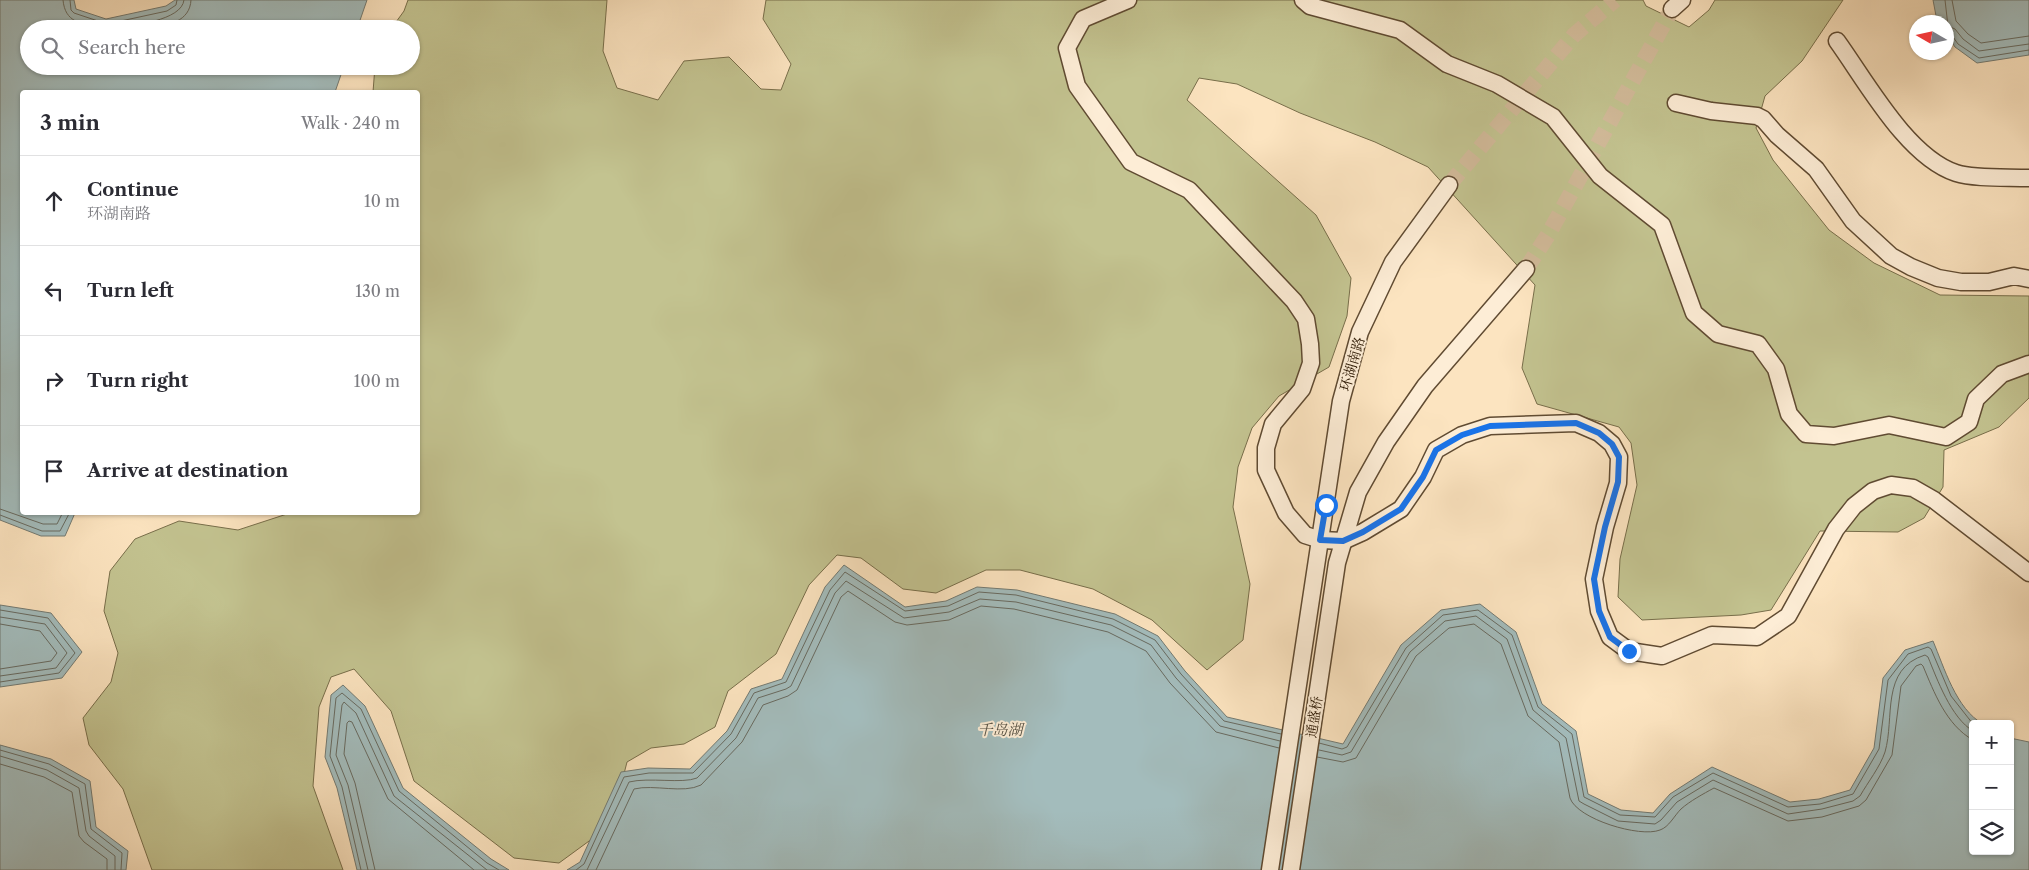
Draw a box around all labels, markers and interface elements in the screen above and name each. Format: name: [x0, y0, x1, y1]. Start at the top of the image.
north arrow: [1909, 15, 1954, 60]
search box: [20, 20, 420, 75]
icon: search: [38, 34, 66, 62]
text: Search here: [78, 36, 186, 59]
text: 3 min: [40, 110, 100, 135]
text: Walk · 240 m: [301, 113, 400, 133]
text: Continue: [87, 178, 179, 201]
icon: ahead: [40, 187, 68, 215]
text: 10 m: [364, 191, 400, 211]
text: 环湖南路: [87, 203, 151, 223]
icon: left: [40, 277, 68, 305]
text: Turn left: [87, 279, 174, 302]
text: 130 m: [355, 281, 400, 301]
street label: 环湖南路: [1336, 335, 1368, 393]
icon: right: [40, 367, 68, 395]
text: Turn right: [87, 369, 188, 392]
text: 100 m: [354, 371, 400, 391]
icon: arrive: [40, 457, 68, 485]
text: Arrive at destination: [87, 459, 288, 482]
route start: [1315, 494, 1338, 517]
route end: [1618, 640, 1641, 663]
street label: 通盛桥: [1302, 695, 1326, 739]
water label: 千岛湖: [977, 720, 1025, 739]
map controls: [1969, 720, 2014, 855]
button: +: [1969, 720, 2014, 765]
button: −: [1969, 765, 2014, 810]
button: layers: [1969, 810, 2014, 855]

